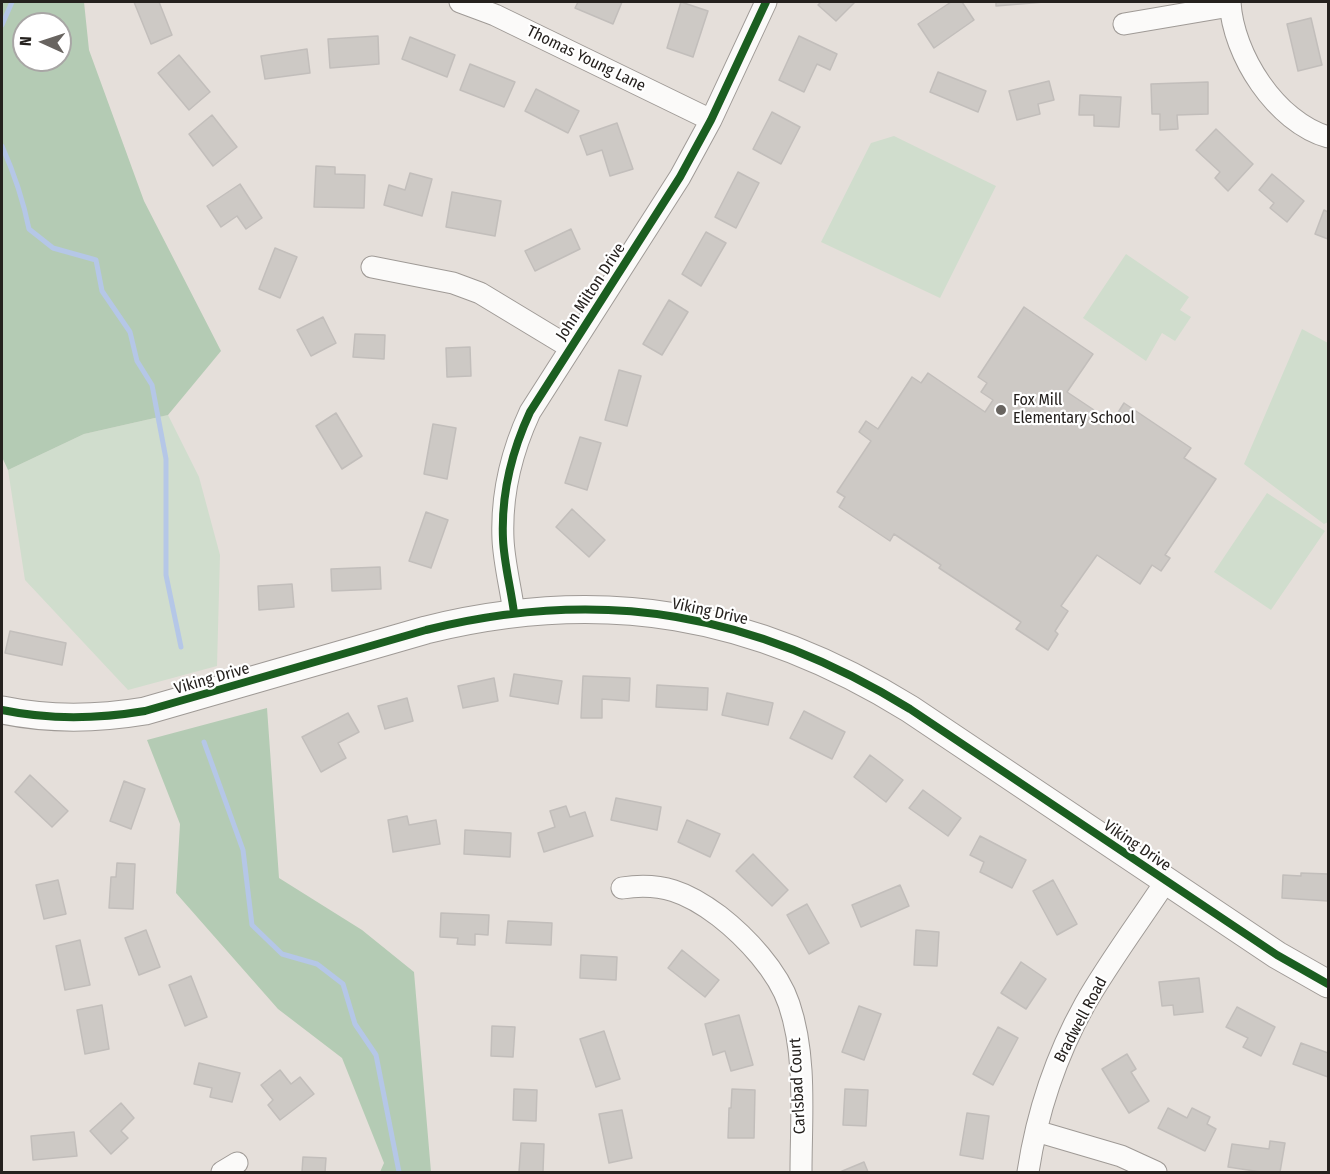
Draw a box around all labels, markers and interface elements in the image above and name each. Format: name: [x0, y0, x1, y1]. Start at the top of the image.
north arrow: [12, 12, 72, 72]
street label: Thomas Young Lane: [524, 22, 648, 96]
text: N: [16, 36, 35, 46]
street label: John Milton Drive: [552, 240, 630, 344]
place label: Fox Mill Elementary School: [1013, 391, 1135, 429]
marker: Fox Mill Elementary School: [994, 403, 1008, 417]
street label: Viking Drive: [670, 595, 750, 629]
street label: Viking Drive: [172, 659, 252, 699]
street label: Viking Drive: [1100, 816, 1174, 876]
street label: Bradwell Road: [1050, 974, 1112, 1066]
street label: Carlsbad Court: [786, 1037, 810, 1135]

